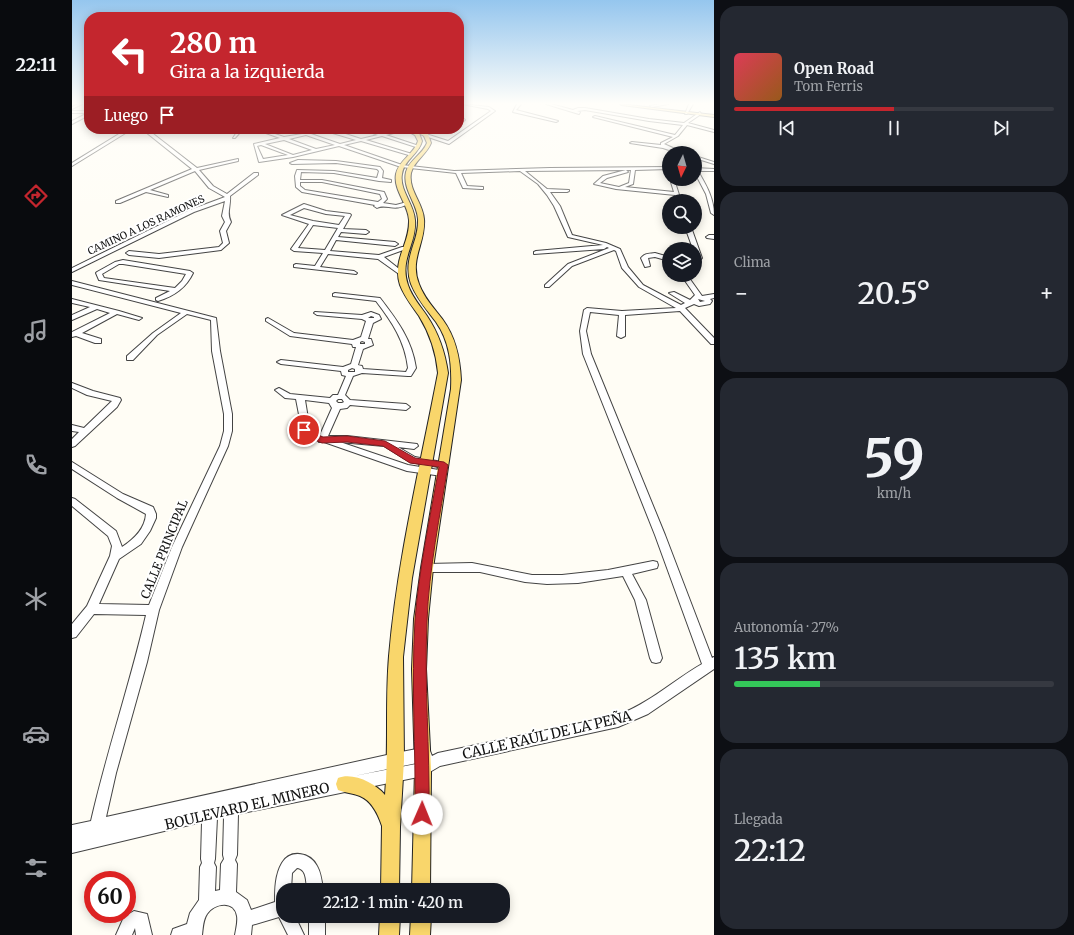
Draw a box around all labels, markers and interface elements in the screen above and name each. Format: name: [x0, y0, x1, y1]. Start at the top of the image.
text: 280 m: [170, 25, 257, 61]
icon: left: [104, 28, 156, 80]
text: 22:11: [15, 53, 57, 76]
text: Open Road: [794, 59, 874, 78]
text: Gira a la izquierda: [170, 60, 325, 83]
text: Tom Ferris: [794, 78, 863, 95]
icon: arrive: [156, 104, 178, 126]
text: Luego: [104, 106, 148, 125]
icon: previous: [776, 117, 798, 139]
icon: pause: [883, 117, 905, 139]
icon: next: [990, 117, 1012, 139]
north arrow: [662, 146, 702, 186]
map controls: [662, 146, 702, 282]
icon: directions: [22, 182, 50, 210]
street label: CAMINO A LOS RAMONES: [85, 192, 207, 258]
button: search: [662, 194, 702, 234]
button: layers: [662, 242, 702, 282]
text: Clima: [734, 254, 771, 271]
text: 20.5°: [857, 274, 931, 312]
text: −: [734, 279, 749, 307]
text: +: [1039, 279, 1054, 307]
icon: music: [22, 317, 50, 345]
pin: [287, 413, 321, 447]
icon: arrive: [293, 419, 315, 441]
text: 59: [863, 426, 925, 491]
icon: phone: [22, 451, 50, 479]
text: km/h: [877, 485, 911, 502]
street label: CALLE PRINCIPAL: [137, 496, 191, 601]
icon: climate: [22, 585, 50, 613]
text: Autonomía · 27%: [734, 619, 839, 636]
text: 135 km: [734, 639, 836, 677]
street label: CALLE RAÚL DE LA PEÑA: [461, 707, 634, 763]
icon: car: [22, 720, 50, 748]
street label: BOULEVARD EL MINERO: [163, 778, 331, 834]
position arrow: [401, 793, 443, 835]
text: Llegada: [734, 811, 783, 828]
text: 22:12: [734, 831, 806, 869]
icon: filters: [22, 854, 50, 882]
speed limit sign: 60: [84, 871, 136, 923]
text: 22:12 · 1 min · 420 m: [323, 893, 463, 912]

